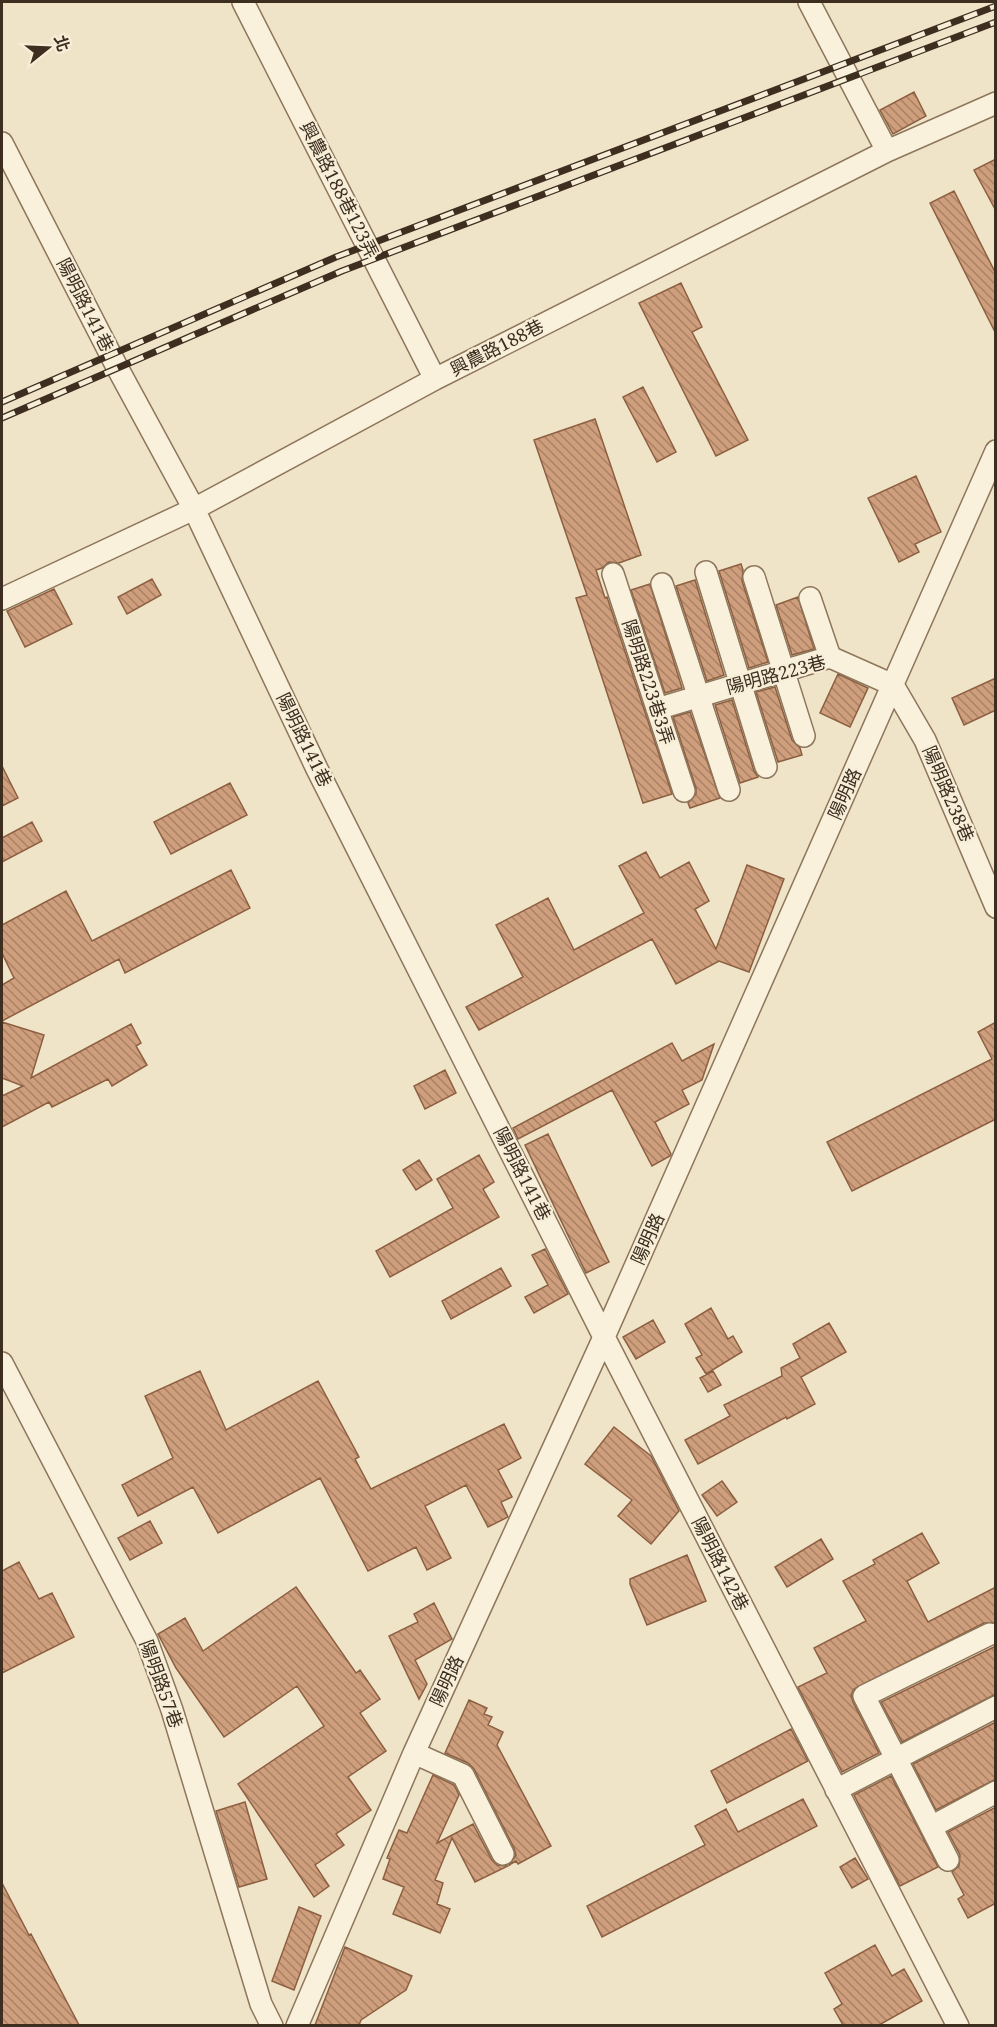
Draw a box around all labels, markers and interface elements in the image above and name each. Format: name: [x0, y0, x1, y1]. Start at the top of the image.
north arrow: [18, 18, 78, 78]
text: 北: [49, 32, 75, 54]
street label: 興農路188巷123弄: [295, 117, 385, 262]
street label: 陽明路141巷: [52, 254, 120, 356]
street label: 興農路188巷: [446, 313, 548, 381]
street label: 陽明路223巷3弄: [617, 616, 680, 747]
street label: 陽明路223巷: [723, 649, 828, 699]
street label: 陽明路141巷: [272, 688, 338, 791]
street label: 陽明路238巷: [918, 742, 980, 845]
street label: 陽明路: [822, 764, 866, 823]
street label: 陽明路141巷: [489, 1123, 557, 1225]
street label: 陽明路: [625, 1209, 669, 1268]
street label: 陽明路142巷: [687, 1513, 755, 1615]
street label: 陽明路57巷: [135, 1636, 189, 1731]
street label: 陽明路: [424, 1651, 468, 1710]

